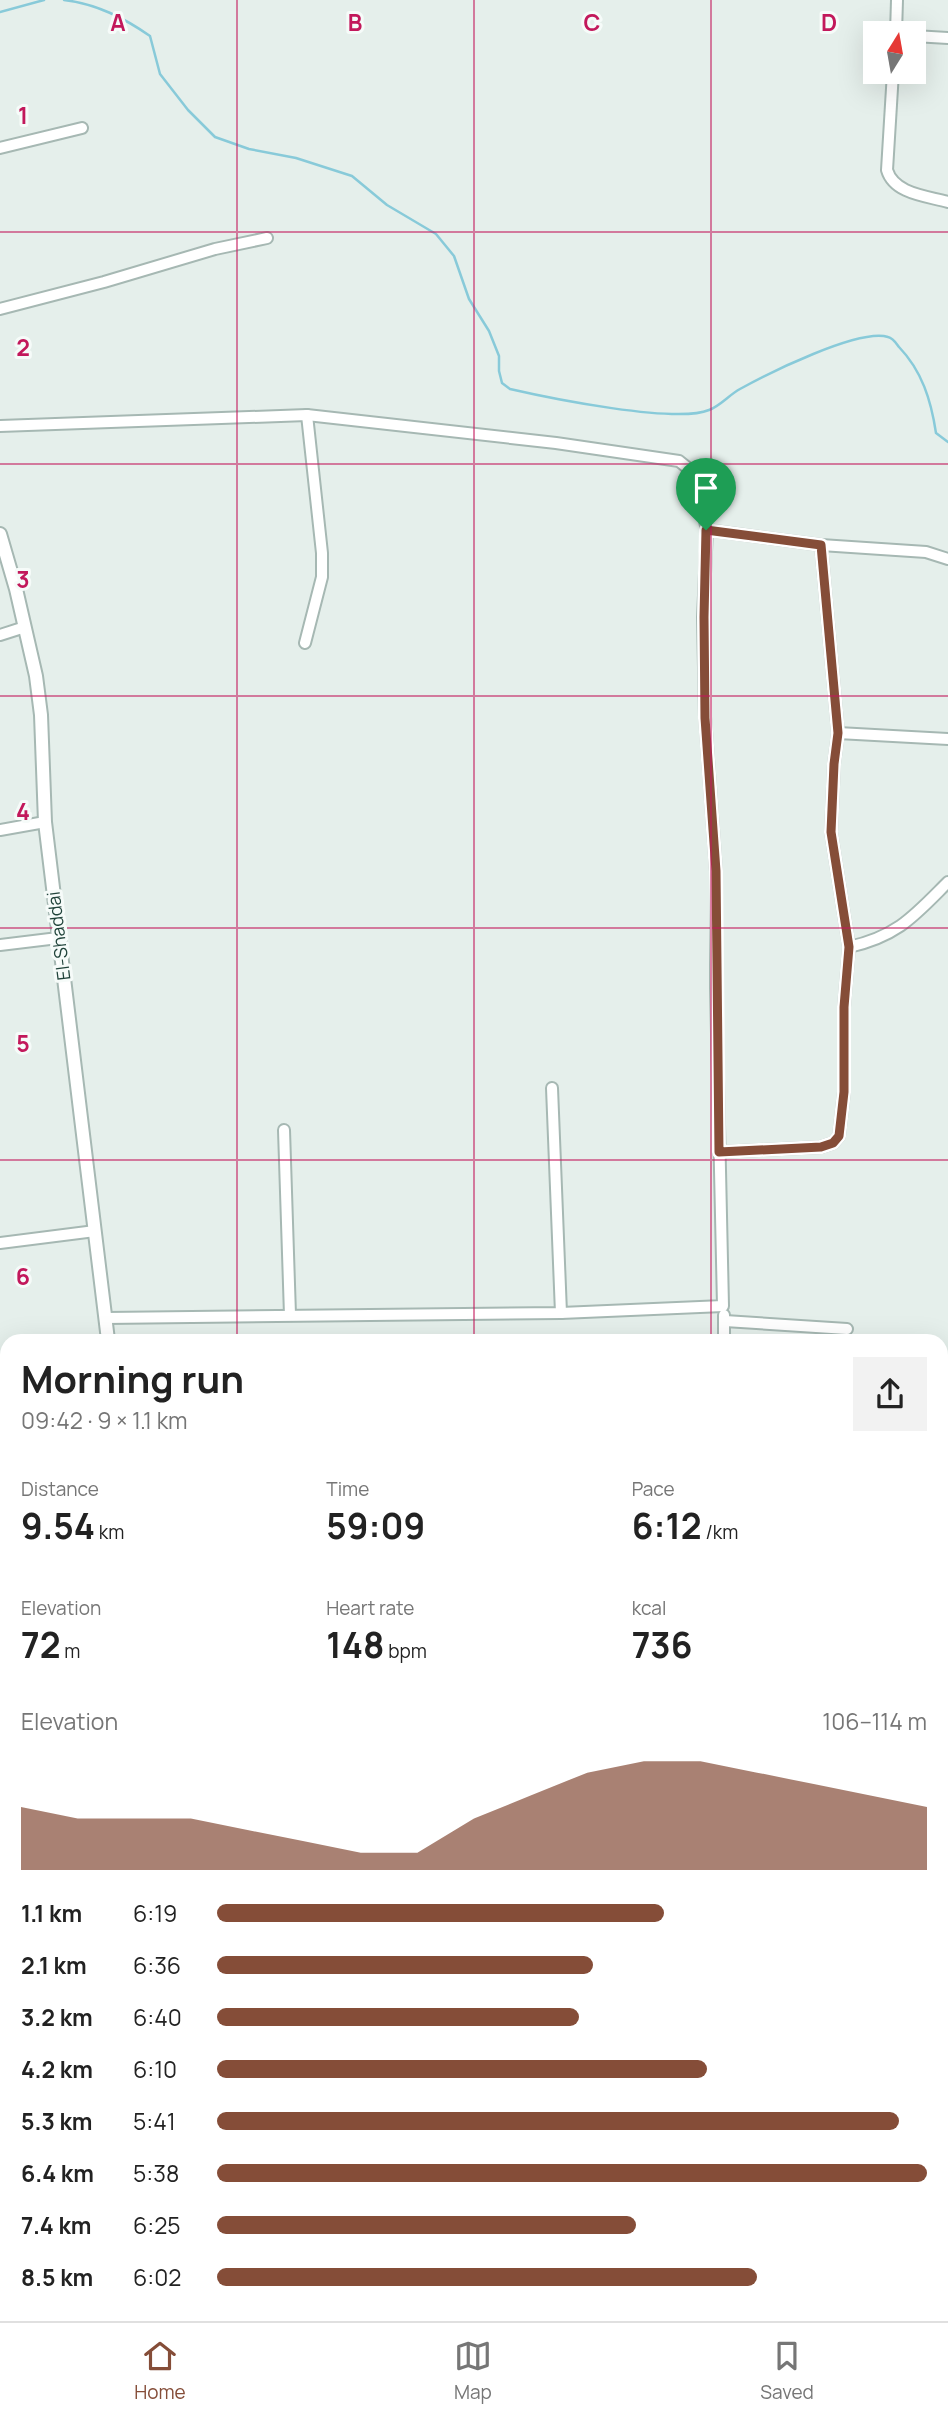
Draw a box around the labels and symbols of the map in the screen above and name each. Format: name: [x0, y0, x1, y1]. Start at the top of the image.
text: A: [110, 6, 126, 38]
text: B: [348, 6, 362, 38]
text: C: [584, 6, 601, 38]
text: D: [821, 6, 837, 38]
north arrow: [863, 21, 926, 84]
text: 1: [18, 99, 28, 131]
text: 2: [16, 331, 30, 363]
pin: [676, 458, 736, 530]
text: 3: [16, 563, 30, 595]
text: 4: [16, 795, 30, 827]
street label: El-Shaddai: [41, 890, 75, 982]
text: 5: [16, 1027, 30, 1059]
text: 6: [16, 1260, 30, 1292]

